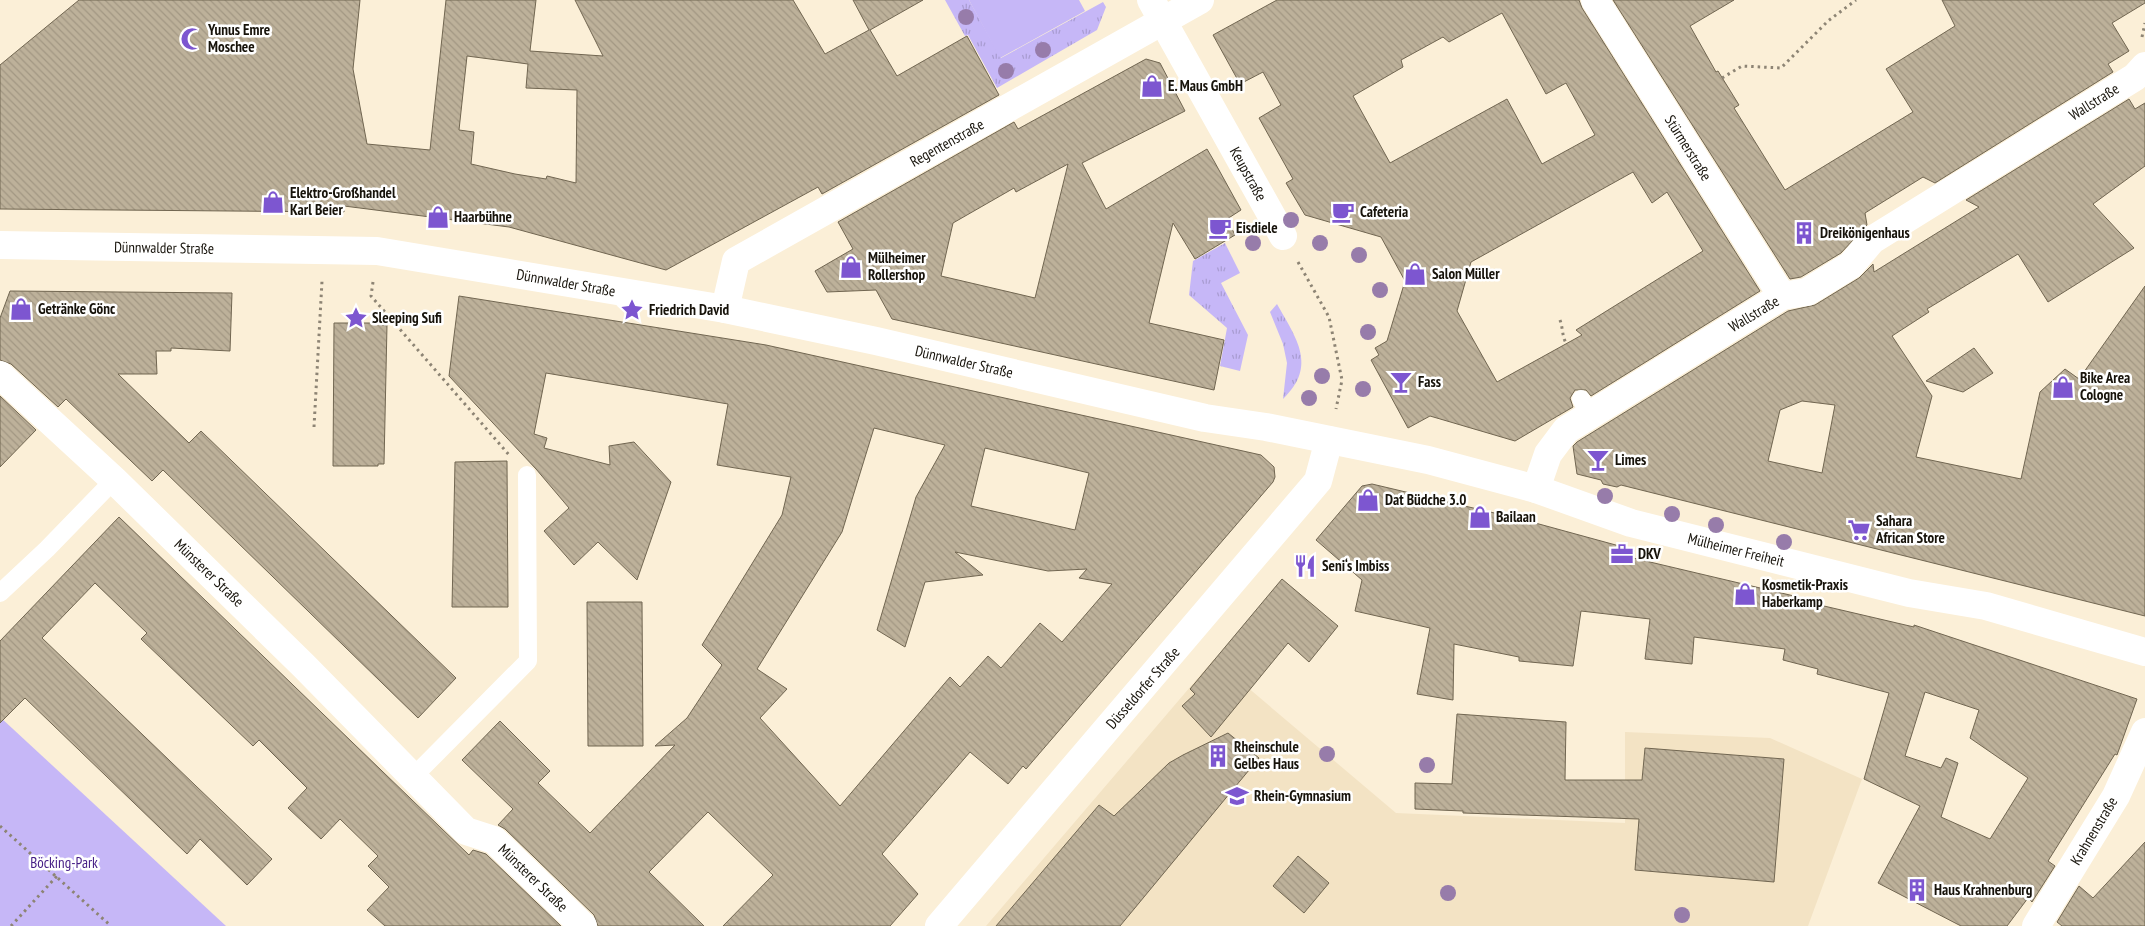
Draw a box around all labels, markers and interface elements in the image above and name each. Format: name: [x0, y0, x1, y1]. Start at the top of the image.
place label: Yunus Emre Moschee: [207, 20, 270, 56]
mosque icon: Yunus Emre Moschee: [179, 26, 205, 52]
shop icon: E. Maus GmbH: [1139, 73, 1165, 99]
place label: E. Maus GmbH: [1168, 76, 1243, 95]
street label: Wallstraße: [2065, 79, 2122, 124]
street label: Stürmerstraße: [1661, 111, 1716, 184]
street label: Regentenstraße: [906, 114, 987, 171]
street label: Keupstraße: [1226, 143, 1271, 204]
place label: Elektro-Großhandel Karl Beier: [290, 183, 396, 219]
shop icon: Elektro-Großhandel Karl Beier: [260, 189, 286, 215]
cafe icon: Cafeteria: [1330, 199, 1356, 225]
place label: Cafeteria: [1360, 202, 1408, 221]
shop icon: Haarbühne: [425, 204, 451, 230]
place label: Haarbühne: [454, 207, 512, 226]
cafe icon: Eisdiele: [1207, 215, 1233, 241]
place label: Eisdiele: [1236, 218, 1278, 237]
building icon: Dreikönigenhaus: [1791, 220, 1817, 246]
place label: Dreikönigenhaus: [1820, 223, 1910, 242]
street label: Dünnwalder Straße: [114, 237, 214, 258]
place label: Mülheimer Rollershop: [868, 248, 926, 284]
shop icon: Mülheimer Rollershop: [838, 254, 864, 280]
shop icon: Salon Müller: [1402, 261, 1428, 287]
street label: Dünnwalder Straße: [515, 264, 617, 301]
place label: Salon Müller: [1432, 264, 1500, 283]
street label: Wallstraße: [1725, 291, 1782, 336]
shop icon: Getränke Gönc: [8, 296, 34, 322]
place icon: Friedrich David: [619, 297, 645, 323]
place label: Getränke Gönc: [38, 299, 116, 318]
place label: Friedrich David: [649, 300, 730, 319]
place icon: Sleeping Sufi: [343, 305, 369, 331]
place label: Sleeping Sufi: [372, 308, 442, 327]
street label: Dünnwalder Straße: [913, 341, 1015, 382]
place label: Bike Area Cologne: [2080, 368, 2130, 404]
bar icon: Fass: [1388, 369, 1414, 395]
place label: Fass: [1418, 372, 1441, 391]
shop icon: Bike Area Cologne: [2050, 374, 2076, 400]
bar icon: Limes: [1585, 447, 1611, 473]
place label: Limes: [1615, 450, 1646, 469]
shop icon: Dat Büdche 3.0: [1355, 487, 1381, 513]
place label: Dat Büdche 3.0: [1385, 490, 1466, 509]
shop icon: Bailaan: [1467, 504, 1493, 530]
place label: Bailaan: [1496, 507, 1536, 526]
place label: Sahara African Store: [1875, 511, 1945, 547]
supermarket icon: Sahara African Store: [1846, 517, 1872, 543]
street label: Mülheimer Freiheit: [1686, 528, 1786, 571]
street label: Münsterer Straße: [170, 535, 248, 611]
office icon: DKV: [1609, 541, 1635, 567]
place label: DKV: [1638, 544, 1661, 563]
restaurant icon: Seni‘s Imbiss: [1292, 553, 1318, 579]
place label: Seni‘s Imbiss: [1322, 556, 1389, 575]
place label: Kosmetik-Praxis Haberkamp: [1762, 575, 1848, 611]
shop icon: Kosmetik-Praxis Haberkamp: [1732, 581, 1758, 607]
street label: Düsseldorfer Straße: [1102, 643, 1183, 733]
place label: Rheinschule Gelbes Haus: [1234, 737, 1299, 773]
building icon: Rheinschule Gelbes Haus: [1205, 743, 1231, 769]
school or university icon: Rhein-Gymnasium: [1224, 783, 1250, 809]
place label: Rhein-Gymnasium: [1254, 786, 1351, 805]
street label: Krahnenstraße: [2066, 793, 2121, 868]
street label: Münsterer Straße: [494, 840, 572, 916]
park label: Böcking-Park: [30, 853, 98, 872]
building icon: Haus Krahnenburg: [1904, 877, 1930, 903]
place label: Haus Krahnenburg: [1934, 880, 2033, 899]

